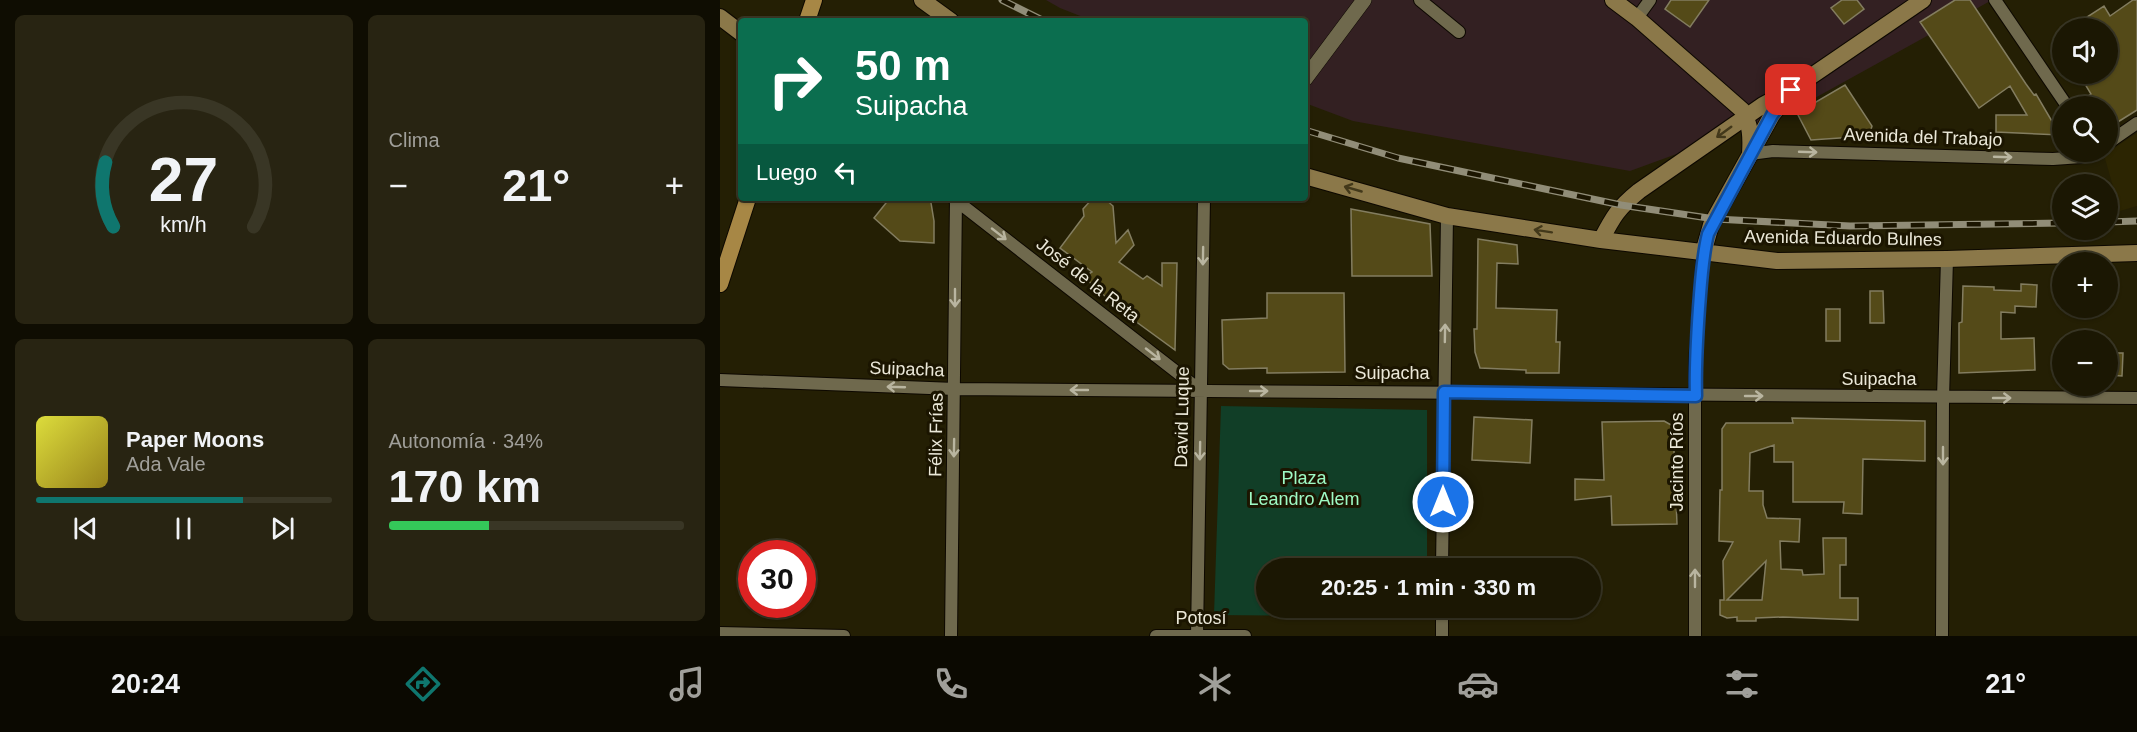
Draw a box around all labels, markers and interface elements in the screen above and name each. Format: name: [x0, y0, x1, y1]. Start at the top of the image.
map controls: [2052, 18, 2118, 396]
button: sound: [2052, 18, 2118, 84]
icon: right: [756, 42, 834, 120]
text: 50 m: [855, 42, 951, 89]
pin: [1765, 64, 1816, 115]
icon: arrive: [1774, 73, 1807, 106]
text: Suipacha: [855, 91, 968, 121]
button: search: [2052, 96, 2118, 162]
street label: Avenida del Trabajo: [1843, 124, 2003, 150]
one-way arrow: [1717, 126, 1733, 139]
text: Clima: [389, 129, 440, 151]
text: 27: [149, 145, 218, 214]
one-way arrow: [1798, 146, 1818, 157]
one-way arrow: [1993, 152, 2013, 163]
icon: left: [829, 156, 862, 189]
text: 21°: [502, 160, 570, 211]
text: Luego: [756, 160, 817, 185]
text: −: [389, 167, 408, 204]
text: +: [665, 167, 684, 204]
button: layers: [2052, 174, 2118, 240]
one-way arrow: [1344, 183, 1363, 195]
text: km/h: [161, 213, 207, 237]
one-way arrow: [1534, 225, 1553, 236]
street label: Avenida Eduardo Bulnes: [1744, 226, 1942, 250]
one-way arrow: [991, 228, 1007, 240]
street label: José de la Reta: [1033, 234, 1144, 327]
one-way arrow: [1197, 246, 1209, 266]
button: +: [2052, 252, 2118, 318]
one-way arrow: [949, 288, 961, 308]
one-way arrow: [1439, 324, 1451, 344]
button: −: [2052, 330, 2118, 396]
one-way arrow: [1145, 347, 1161, 360]
street label: Suipacha: [869, 358, 946, 380]
street label: Suipacha: [1354, 363, 1431, 383]
street label: David Luque: [1171, 366, 1193, 468]
street label: Suipacha: [1841, 369, 1918, 389]
one-way arrow: [887, 381, 907, 392]
one-way arrow: [1070, 384, 1090, 396]
one-way arrow: [1249, 385, 1269, 397]
one-way arrow: [1744, 390, 1764, 402]
one-way arrow: [1991, 392, 2011, 404]
street label: Félix Frías: [925, 393, 947, 477]
street label: Jacinto Ríos: [1667, 412, 1687, 512]
text: Paper Moons: [126, 427, 264, 452]
text: Autonomía · 34%: [389, 430, 543, 452]
one-way arrow: [948, 437, 960, 457]
one-way arrow: [1194, 441, 1206, 461]
one-way arrow: [1937, 446, 1949, 466]
text: Ada Vale: [126, 453, 206, 475]
text: 170 km: [389, 461, 541, 512]
park label: Plaza Leandro Alem: [1248, 468, 1360, 509]
position arrow: [1411, 470, 1475, 534]
icon: previous: [69, 512, 102, 545]
icon: pause: [167, 512, 200, 545]
icon: next: [266, 512, 299, 545]
speed limit sign: 30: [738, 540, 816, 618]
one-way arrow: [1689, 568, 1701, 588]
text: 20:25 · 1 min · 330 m: [1321, 575, 1536, 600]
street label: Potosí: [1175, 608, 1227, 628]
icon: directions: [402, 663, 444, 705]
icon: music: [666, 663, 708, 705]
icon: phone: [930, 663, 972, 705]
icon: climate: [1194, 663, 1236, 705]
icon: car: [1457, 663, 1499, 705]
icon: filters: [1721, 663, 1763, 705]
text: 20:24: [111, 669, 180, 699]
text: 21°: [1985, 669, 2026, 699]

